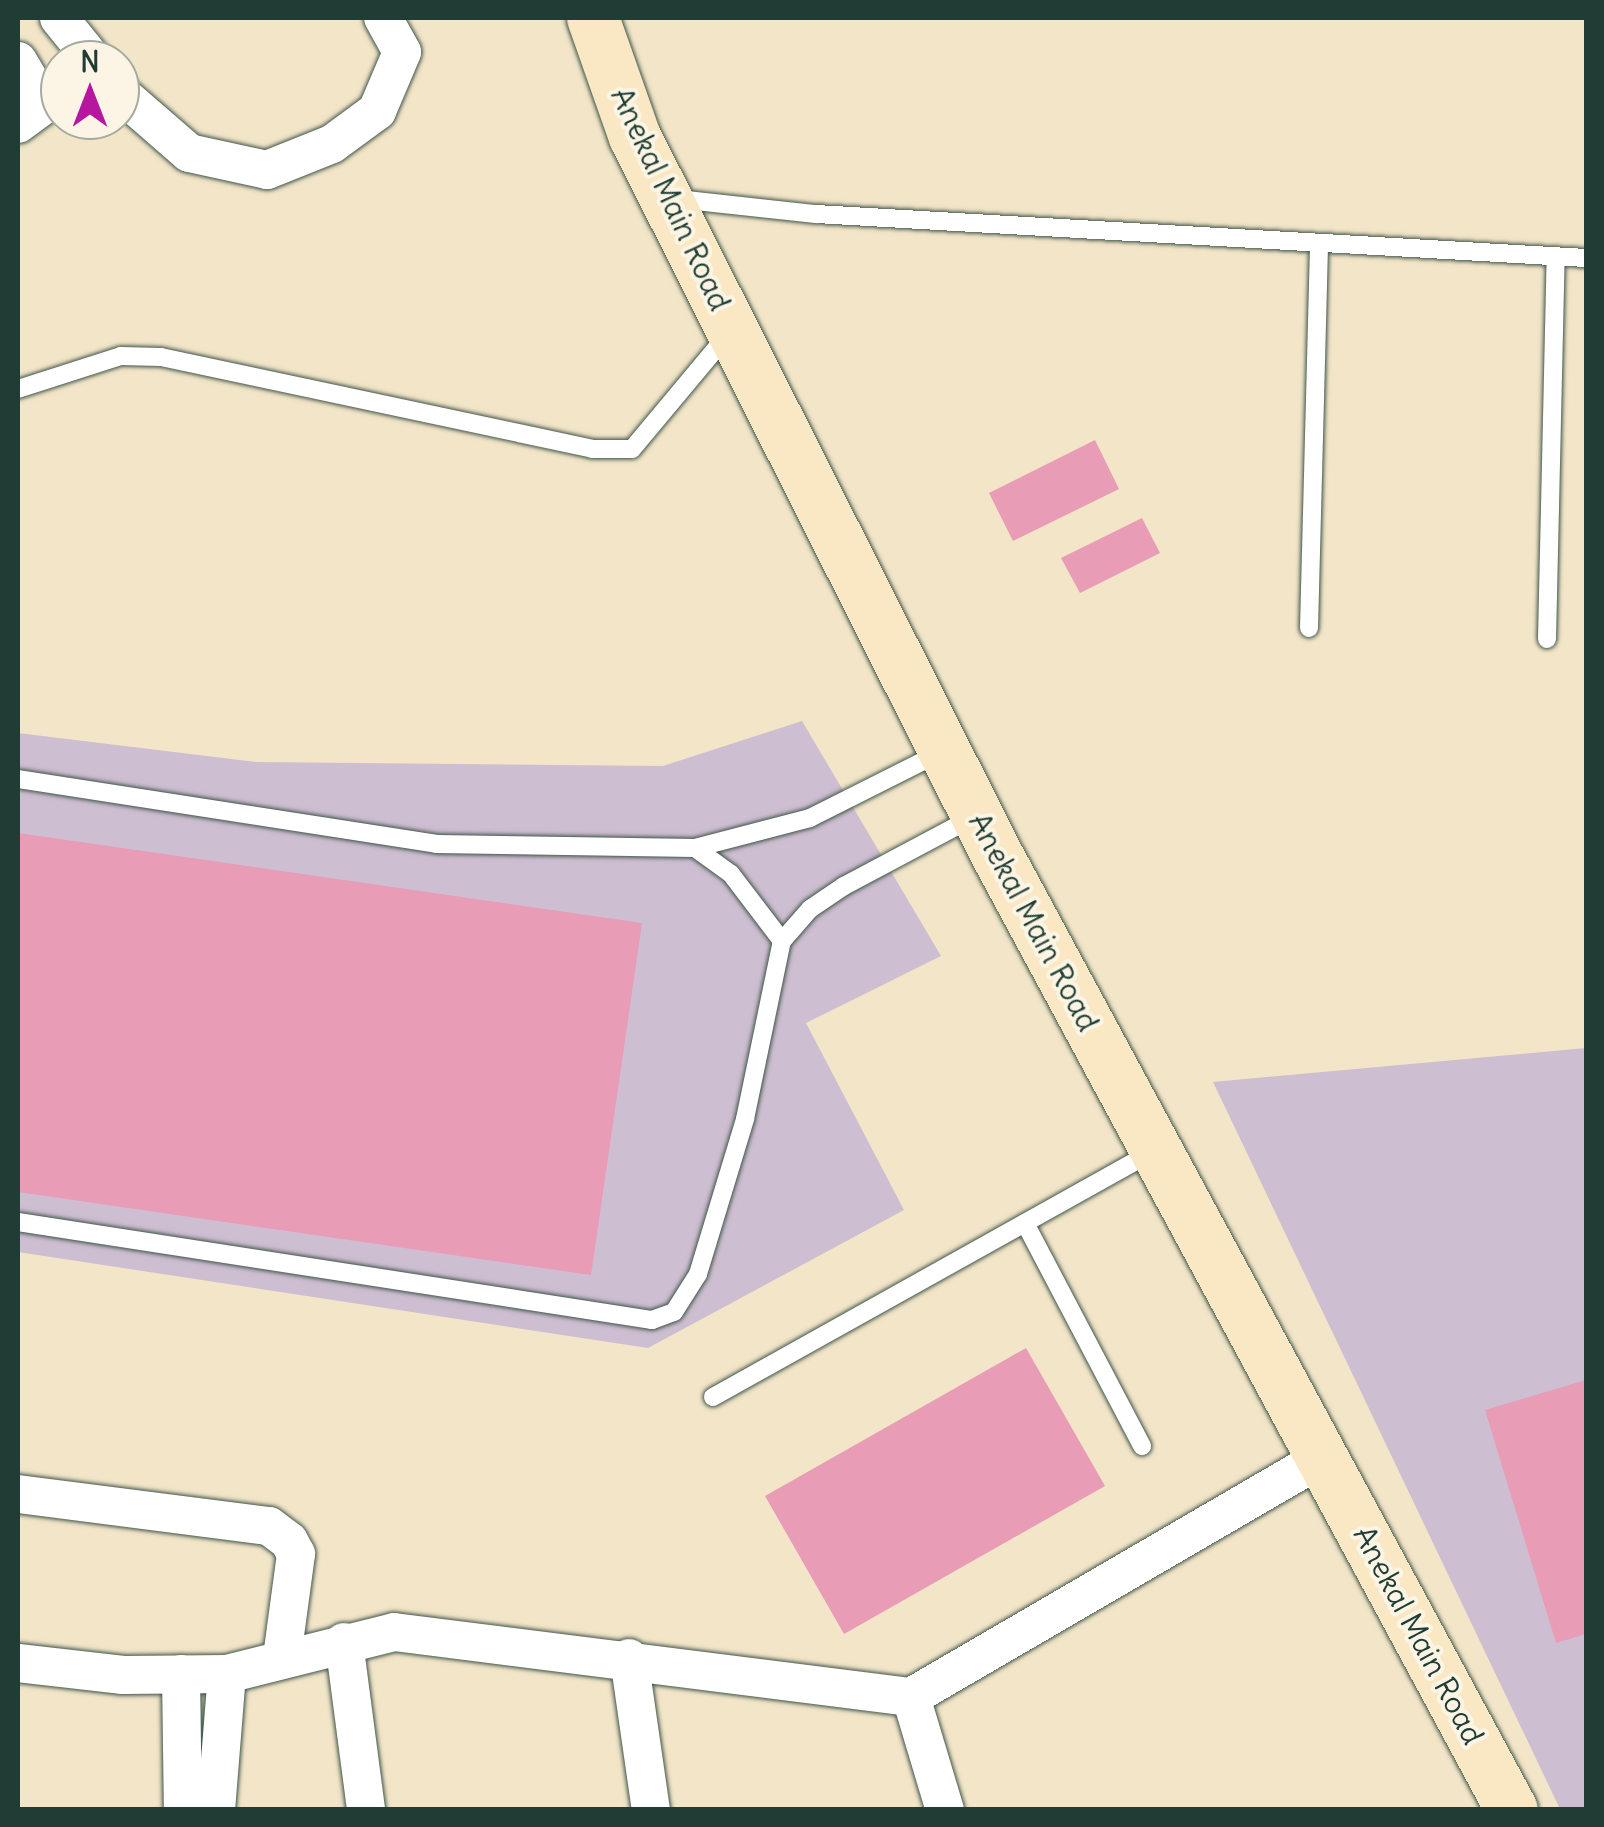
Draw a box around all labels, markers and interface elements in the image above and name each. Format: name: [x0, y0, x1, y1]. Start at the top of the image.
north arrow: [40, 40, 140, 140]
text: N: [80, 44, 100, 80]
street label: Anekal Main Road: [604, 82, 738, 316]
street label: Anekal Main Road: [961, 807, 1107, 1037]
street label: Anekal Main Road: [1346, 1520, 1492, 1750]

